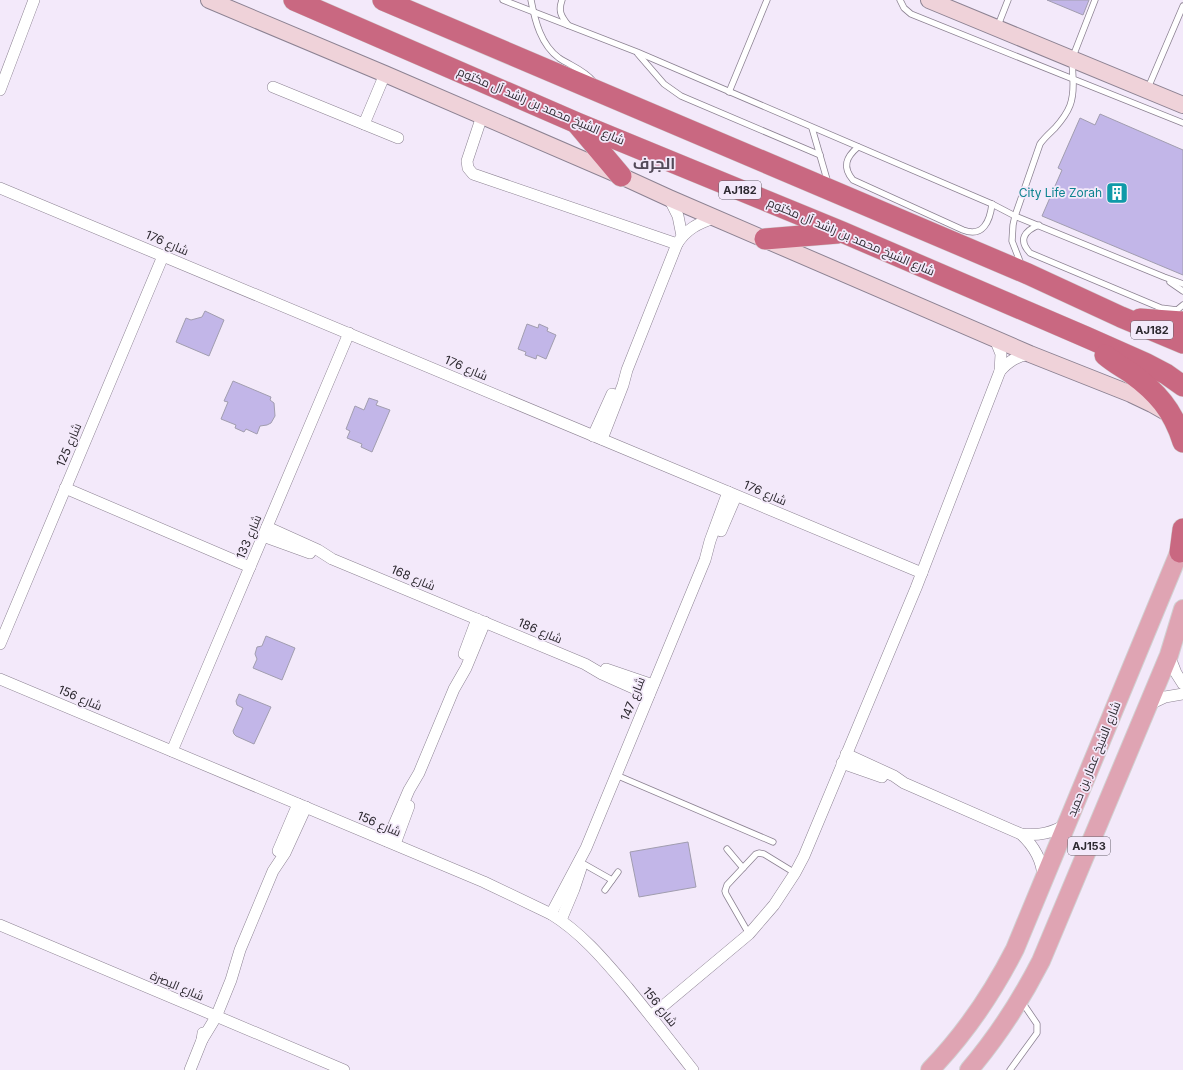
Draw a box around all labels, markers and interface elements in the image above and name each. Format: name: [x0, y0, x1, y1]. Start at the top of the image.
street label: شارع الشيخ محمد بن راشد آل مكتوم: [455, 63, 627, 149]
district label: الجرف: [633, 153, 675, 173]
building icon: City Life Zorah: [1104, 180, 1130, 206]
road number: AJ182: [719, 181, 761, 199]
place label: City Life Zorah: [1019, 185, 1102, 200]
street label: شارع الشيخ محمد بن راشد آل مكتوم: [765, 194, 937, 280]
street label: شارع 176: [143, 227, 191, 259]
road number: AJ182: [1131, 321, 1173, 339]
street label: شارع 176: [442, 352, 490, 384]
street label: شارع 125: [53, 421, 85, 469]
street label: شارع 176: [741, 477, 789, 509]
street label: شارع 133: [233, 512, 265, 561]
street label: شارع 168: [389, 562, 438, 594]
street label: شارع 186: [516, 615, 565, 647]
street label: شارع 147: [617, 675, 649, 723]
street label: شارع 156: [56, 682, 104, 714]
street label: شارع الشيخ عمار بن حميد: [1064, 699, 1124, 819]
street label: شارع 156: [355, 808, 403, 840]
road number: AJ153: [1068, 837, 1110, 855]
street label: شارع البصرة: [148, 967, 206, 1005]
street label: شارع 156: [639, 984, 681, 1030]

